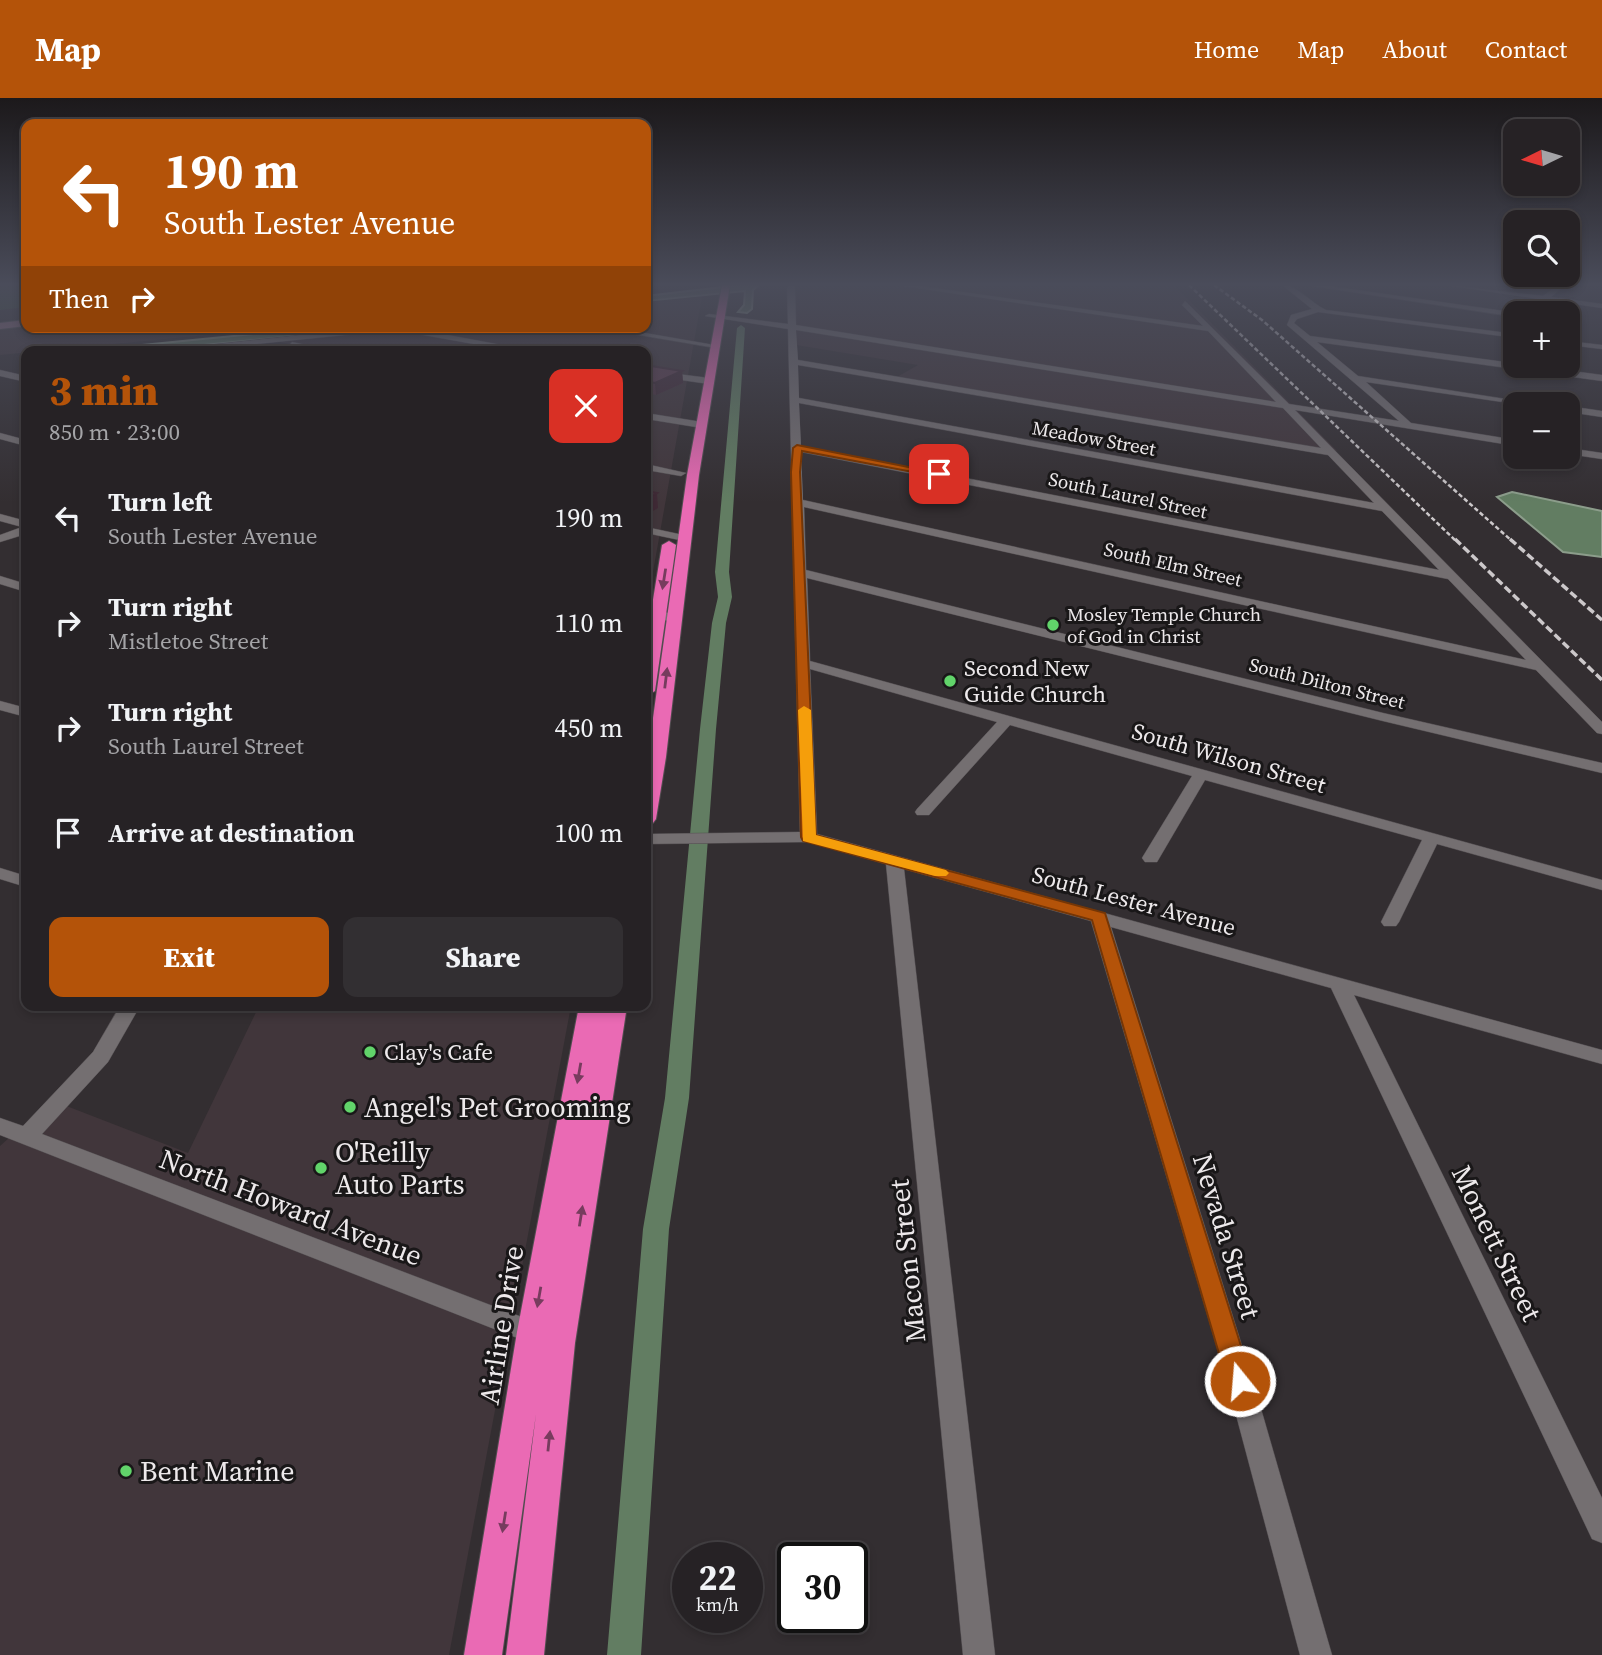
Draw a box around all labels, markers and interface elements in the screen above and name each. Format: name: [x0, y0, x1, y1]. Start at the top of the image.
text: Map: [35, 27, 101, 72]
text: Home: [1194, 33, 1259, 66]
text: Map: [1297, 33, 1344, 66]
text: About: [1382, 33, 1447, 66]
text: Contact: [1485, 33, 1567, 66]
north arrow: [1503, 119, 1580, 196]
map controls: [1503, 119, 1580, 469]
text: 190 m: [164, 137, 299, 204]
icon: left: [49, 147, 140, 238]
text: South Lester Avenue: [164, 201, 455, 245]
button: search: [1503, 210, 1580, 287]
icon: right: [123, 280, 161, 318]
text: Then: [49, 281, 109, 317]
button: +: [1503, 301, 1580, 378]
text: 3 min: [49, 361, 159, 419]
button: close: [549, 369, 623, 443]
button: −: [1503, 392, 1580, 469]
street label: Meadow Street: [1030, 414, 1159, 462]
text: 850 m · 23:00: [49, 416, 180, 448]
pin: [909, 444, 969, 504]
icon: arrive: [920, 455, 958, 493]
street label: South Laurel Street: [1046, 465, 1211, 525]
text: Turn left: [108, 484, 212, 520]
icon: left: [49, 499, 87, 537]
text: 190 m: [555, 500, 623, 536]
text: South Lester Avenue: [108, 520, 317, 552]
street label: South Elm Street: [1101, 535, 1245, 593]
one-way arrow: [658, 568, 669, 590]
text: Turn right: [108, 589, 232, 625]
place label: Mosley Temple Church of God in Christ: [1067, 601, 1261, 649]
icon: right: [49, 604, 87, 642]
text: 110 m: [555, 605, 623, 641]
marker: Mosley Temple Church of God in Christ: [1045, 617, 1061, 633]
text: Mistletoe Street: [108, 625, 268, 657]
street label: South Dilton Street: [1246, 651, 1408, 715]
place label: Second New Guide Church: [964, 652, 1106, 710]
one-way arrow: [661, 667, 672, 689]
marker: Second New Guide Church: [942, 673, 958, 689]
text: Turn right: [108, 694, 232, 730]
icon: right: [49, 709, 87, 747]
text: 450 m: [555, 710, 623, 746]
street label: South Wilson Street: [1128, 715, 1330, 801]
text: South Laurel Street: [108, 730, 304, 762]
icon: arrive: [49, 814, 87, 852]
text: Arrive at destination: [108, 815, 355, 851]
text: 100 m: [555, 815, 623, 851]
street label: South Lester Avenue: [1029, 858, 1239, 944]
button: Exit: [49, 917, 329, 997]
button: Share: [343, 917, 623, 997]
place label: Clay's Cafe: [384, 1036, 493, 1068]
marker: Clay's Cafe: [362, 1044, 378, 1060]
one-way arrow: [573, 1062, 584, 1084]
place label: Angel's Pet Grooming: [364, 1088, 631, 1126]
marker: Angel's Pet Grooming: [342, 1099, 358, 1115]
place label: O'Reilly Auto Parts: [335, 1133, 465, 1203]
street label: North Howard Avenue: [154, 1139, 428, 1275]
street label: Nevada Street: [1184, 1149, 1270, 1324]
street label: Monett Street: [1443, 1159, 1551, 1328]
marker: O'Reilly Auto Parts: [313, 1160, 329, 1176]
street label: Macon Street: [879, 1177, 934, 1344]
one-way arrow: [576, 1205, 587, 1227]
street label: Airline Drive: [470, 1243, 532, 1407]
one-way arrow: [533, 1286, 544, 1308]
position arrow: [1203, 1344, 1277, 1418]
one-way arrow: [544, 1430, 555, 1452]
place label: Bent Marine: [140, 1452, 295, 1490]
marker: Bent Marine: [118, 1463, 134, 1479]
one-way arrow: [498, 1511, 509, 1533]
speed limit sign: 30: [777, 1542, 868, 1633]
text: 22: [699, 1554, 736, 1602]
text: km/h: [696, 1592, 739, 1617]

